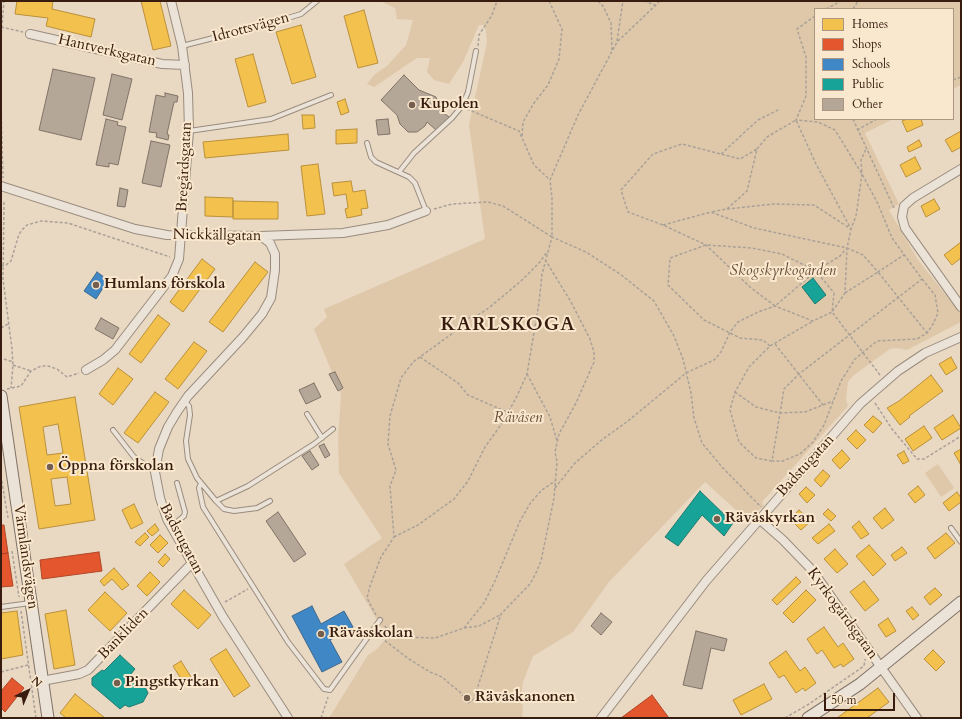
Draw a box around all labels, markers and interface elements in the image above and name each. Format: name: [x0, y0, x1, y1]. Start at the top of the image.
legend: [814, 8, 954, 120]
street label: Idrottsvägen: [210, 9, 292, 47]
text: Homes: [852, 16, 888, 32]
street label: Hantverksgatan: [56, 31, 158, 71]
text: Shops: [852, 36, 881, 52]
text: Schools: [852, 56, 890, 72]
text: Public: [852, 76, 884, 92]
place label: Kupolen: [420, 96, 479, 114]
text: Other: [852, 96, 883, 112]
marker: Kupolen: [407, 100, 417, 110]
street label: Bregårdsgatan: [174, 121, 196, 213]
street label: Nickkällgatan: [172, 226, 262, 246]
park label: Skogskyrkogården: [730, 263, 836, 281]
place label: Humlans förskola: [104, 276, 225, 294]
marker: Humlans förskola: [91, 280, 101, 290]
district label: KARLSKOGA: [440, 315, 576, 337]
park label: Rävåsen: [494, 410, 542, 428]
street label: Badstugatan: [773, 431, 839, 501]
place label: Öppna förskolan: [58, 458, 174, 476]
marker: Öppna förskolan: [45, 462, 55, 472]
street label: Badstugatan: [155, 501, 207, 577]
street label: Värmlandsvägen: [9, 503, 41, 611]
place label: Rävåskyrkan: [725, 510, 815, 528]
marker: Rävåskyrkan: [712, 514, 722, 524]
street label: Kyrkogårdsgatan: [803, 565, 881, 663]
street label: Bankliden: [95, 605, 153, 663]
place label: Rävåsskolan: [329, 625, 413, 643]
marker: Rävåsskolan: [316, 629, 326, 639]
north arrow: [8, 671, 48, 711]
text: N: [28, 673, 45, 691]
place label: Pingstkyrkan: [125, 674, 219, 692]
marker: Pingstkyrkan: [112, 678, 122, 688]
scale bar: [826, 685, 897, 711]
place label: Rävåskanonen: [475, 689, 575, 707]
text: 50 m: [831, 692, 857, 708]
marker: Rävåskanonen: [462, 693, 472, 703]

